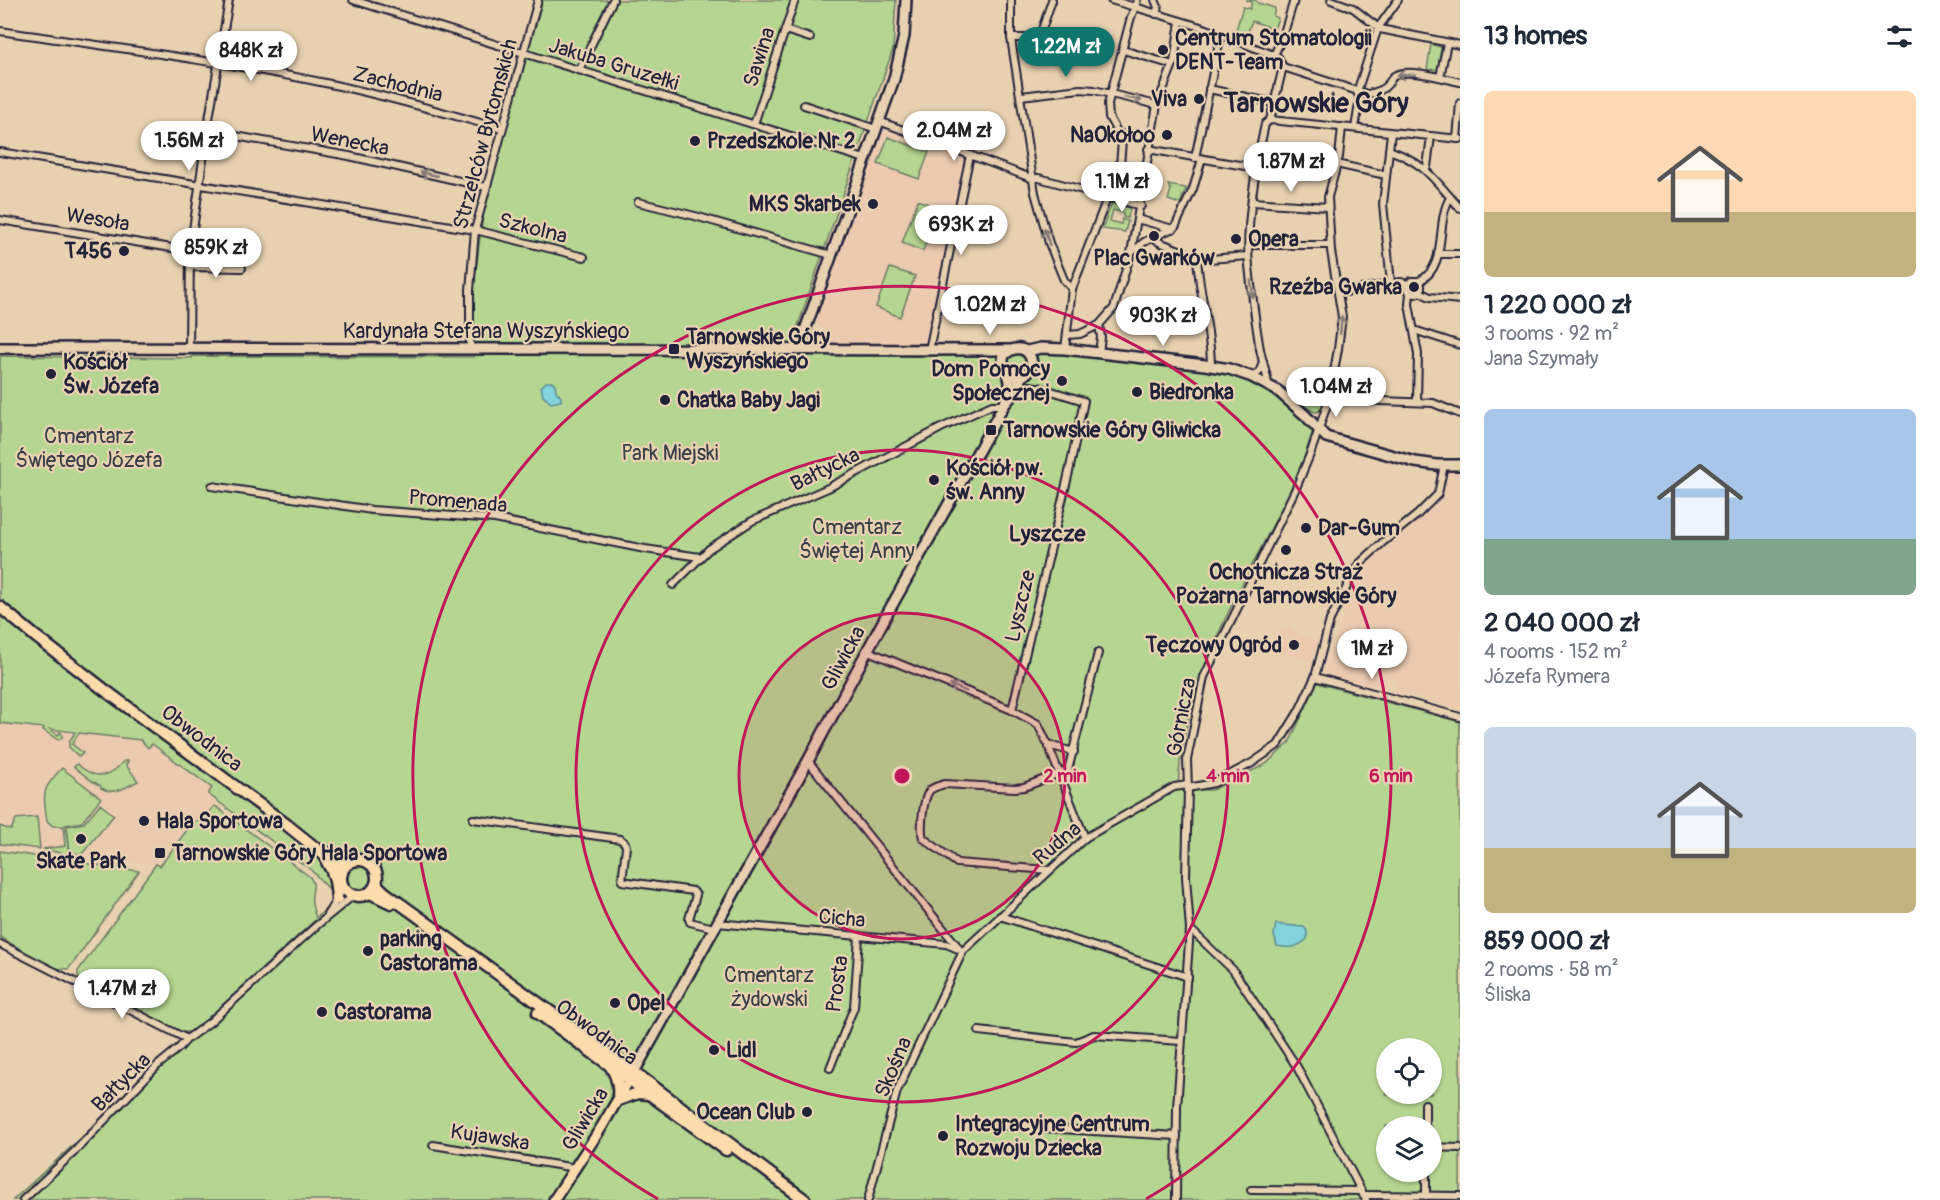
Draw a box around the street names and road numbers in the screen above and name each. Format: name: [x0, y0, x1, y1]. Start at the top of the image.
street label: Sawina: [737, 24, 782, 91]
street label: Jakuba Gruzełki: [545, 32, 682, 97]
street label: Strzelców Bytomskich: [447, 36, 524, 232]
street label: Zachodnia: [350, 60, 446, 109]
street label: Wenecka: [308, 121, 391, 162]
street label: Wesoła: [64, 201, 132, 238]
street label: Szkolna: [496, 207, 570, 250]
street label: Kardynała Stefana Wyszyńskiego: [343, 318, 629, 345]
street label: Bałtycka: [786, 441, 864, 498]
street label: Promenada: [407, 484, 509, 519]
street label: Lyszcze: [999, 567, 1042, 645]
street label: Gliwicka: [815, 621, 872, 695]
street label: Górnicza: [1161, 675, 1202, 759]
street label: Obwodnica: [155, 699, 248, 778]
street label: Rudna: [1028, 815, 1087, 871]
street label: Cicha: [817, 903, 867, 934]
street label: Prosta: [820, 954, 855, 1014]
street label: Obwodnica: [550, 993, 643, 1071]
street label: Skośna: [869, 1033, 918, 1102]
street label: Bałtycka: [86, 1047, 157, 1118]
street label: Gliwicka: [556, 1082, 615, 1156]
street label: Kujawska: [448, 1118, 531, 1157]

